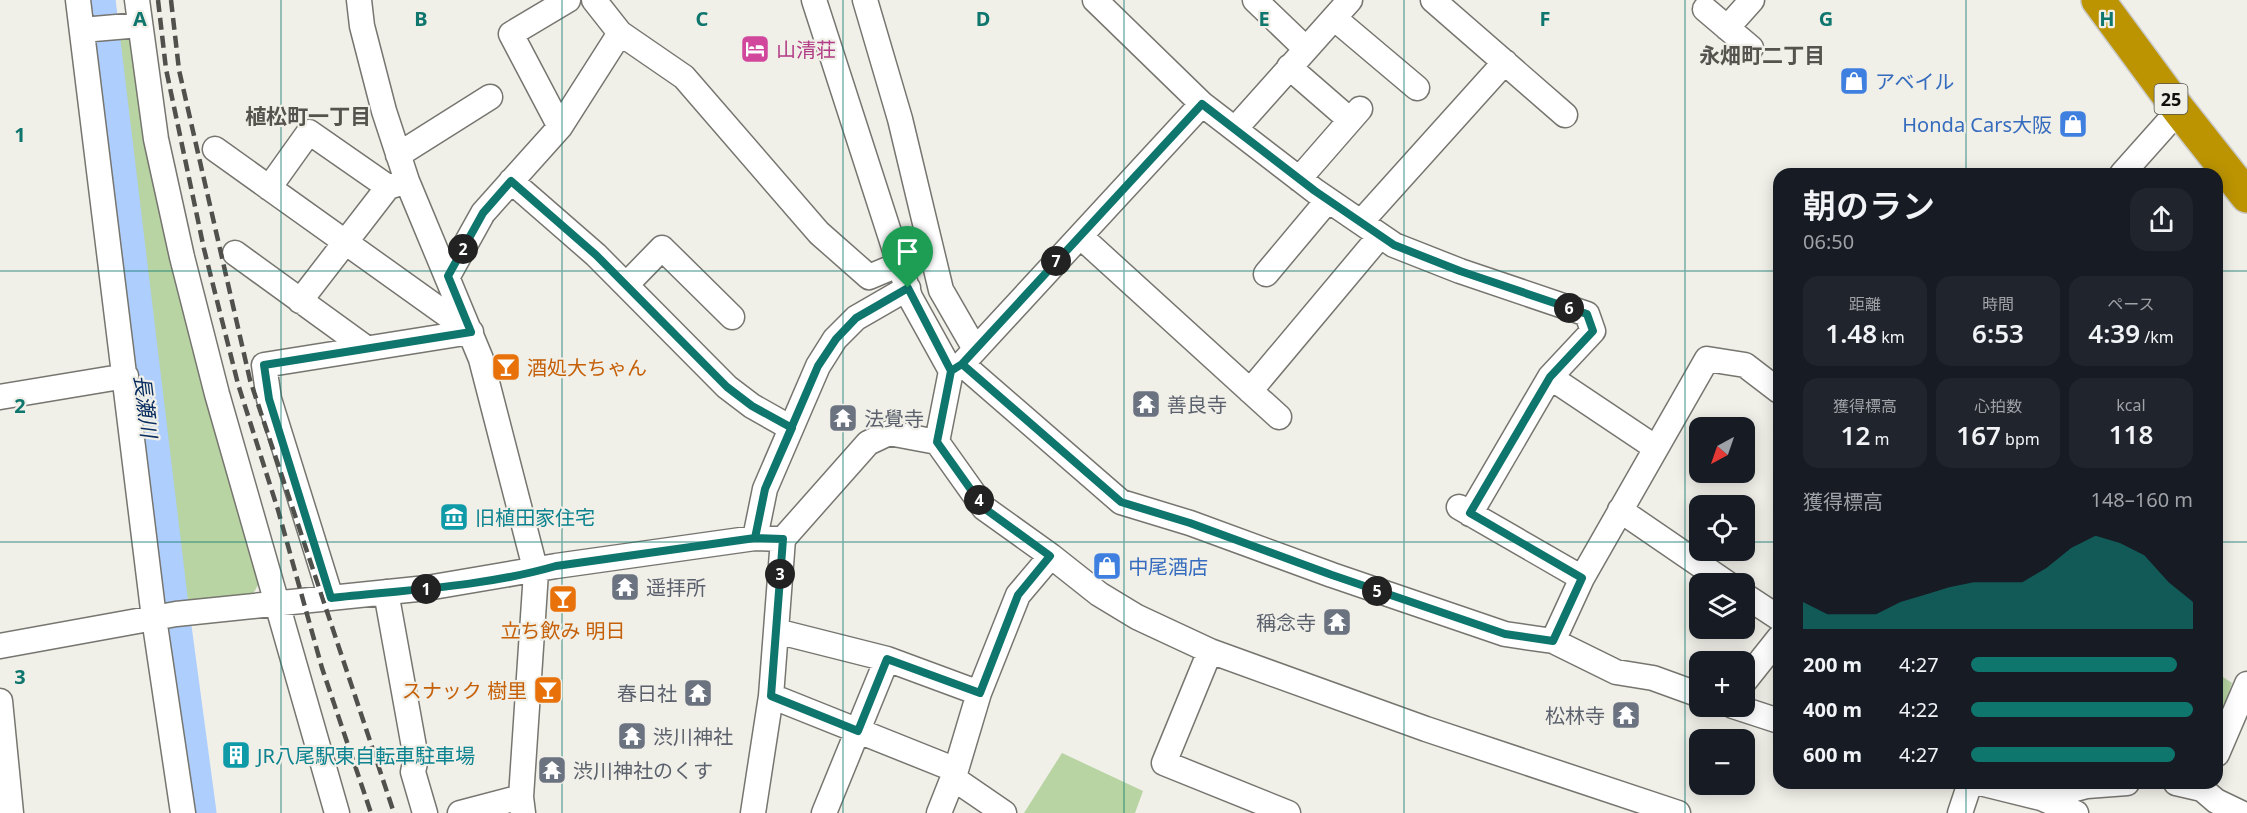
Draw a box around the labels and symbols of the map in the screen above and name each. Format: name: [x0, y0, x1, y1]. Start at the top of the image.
text: A: [133, 5, 147, 32]
text: B: [414, 5, 428, 32]
text: C: [696, 5, 709, 32]
text: D: [976, 5, 990, 32]
text: E: [1258, 5, 1270, 32]
text: F: [1540, 5, 1550, 32]
text: G: [1819, 5, 1833, 32]
text: H: [2099, 5, 2115, 32]
hotel icon: 山清荘: [739, 33, 771, 65]
place label: 山清荘: [776, 36, 836, 63]
district label: 永畑町二丁目: [1699, 41, 1825, 69]
shop icon: アベイル: [1838, 65, 1870, 97]
place label: アベイル: [1875, 68, 1955, 95]
road number: 25: [2154, 84, 2188, 114]
district label: 植松町一丁目: [245, 102, 371, 130]
shop icon: Honda Cars大阪: [2057, 108, 2089, 140]
place label: Honda Cars大阪: [1902, 111, 2052, 138]
text: 1: [14, 121, 26, 148]
pin: [882, 226, 933, 288]
pin: 2: [448, 234, 478, 264]
pin: 7: [1041, 246, 1071, 276]
pin: 6: [1554, 293, 1584, 323]
bar icon: 酒処大ちゃん: [490, 351, 522, 383]
place label: 酒処大ちゃん: [527, 354, 647, 381]
water label: 長瀬川: [128, 373, 164, 441]
temple icon: 善良寺: [1130, 388, 1162, 420]
place label: 善良寺: [1167, 391, 1227, 418]
text: 2: [14, 392, 26, 419]
temple icon: 法覺寺: [827, 402, 859, 434]
place label: 法覺寺: [864, 405, 924, 432]
north arrow: [1689, 417, 1755, 483]
pin: 4: [964, 485, 994, 515]
museum icon: 旧植田家住宅: [438, 501, 470, 533]
place label: 旧植田家住宅: [475, 504, 595, 531]
shop icon: 中尾酒店: [1091, 550, 1123, 582]
place label: 中尾酒店: [1128, 553, 1208, 580]
pin: 3: [765, 559, 795, 589]
temple icon: 遥拝所: [609, 571, 641, 603]
pin: 1: [411, 574, 441, 604]
place label: 遥拝所: [646, 574, 706, 601]
pin: 5: [1362, 576, 1392, 606]
bar icon: 立ち飲み 明日: [547, 583, 579, 615]
temple icon: 稱念寺: [1321, 606, 1353, 638]
place label: 稱念寺: [1256, 609, 1316, 636]
place label: 立ち飲み 明日: [500, 617, 626, 644]
text: 3: [14, 663, 26, 690]
bar icon: スナック 樹里: [532, 674, 564, 706]
place label: スナック 樹里: [402, 677, 527, 704]
temple icon: 春日社: [682, 677, 714, 709]
place label: 春日社: [617, 680, 677, 707]
temple icon: 松林寺: [1610, 699, 1642, 731]
place label: 松林寺: [1545, 702, 1605, 729]
temple icon: 渋川神社: [616, 720, 648, 752]
place label: 渋川神社: [653, 723, 733, 750]
building icon: JR八尾駅東自転車駐車場: [220, 739, 252, 771]
place label: JR八尾駅東自転車駐車場: [255, 742, 475, 769]
temple icon: 渋川神社のくす: [536, 754, 568, 786]
place label: 渋川神社のくす: [573, 757, 713, 784]

